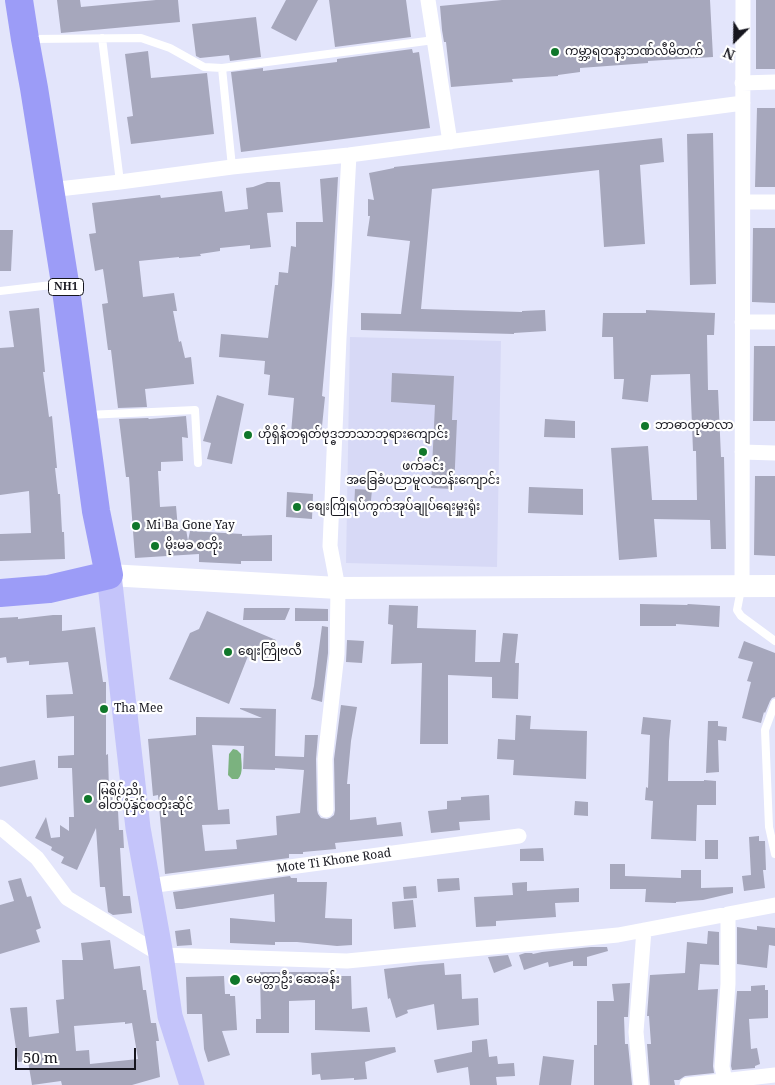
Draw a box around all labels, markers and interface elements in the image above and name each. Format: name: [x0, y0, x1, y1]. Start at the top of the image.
north arrow: [710, 15, 760, 65]
text: N: [720, 43, 738, 65]
place label: ကမ္ဘာ့ရတနာ့ဘဏ်လီမိတက်: [565, 45, 703, 59]
marker: ကမ္ဘာ့ရတနာ့ဘဏ်လီမိတက်: [549, 46, 561, 58]
road number: NH1: [48, 278, 84, 296]
place label: ဘာဓာတုမာလာ: [655, 419, 734, 433]
marker: ဘာဓာတုမာလာ: [639, 420, 651, 432]
place label: ဟိုရှိန်တရုတ်ဗုဒ္ဓဘာသာဘုရားကျောင်း: [258, 428, 448, 442]
marker: ဟိုရှိန်တရုတ်ဗုဒ္ဓဘာသာဘုရားကျောင်း: [242, 429, 254, 441]
marker: ဖက်ခင်း အခြေခံပညာမူလတန်းကျောင်း: [417, 446, 429, 458]
place label: ဖက်ခင်း အခြေခံပညာမူလတန်းကျောင်း: [346, 460, 500, 488]
place label: စျေးကြိုရပ်ကွက်အုပ်ချုပ်ရေးမှူးရုံး: [307, 500, 480, 514]
marker: စျေးကြိုရပ်ကွက်အုပ်ချုပ်ရေးမှူးရုံး: [291, 501, 303, 513]
place label: Mi Ba Gone Yay: [146, 519, 235, 533]
marker: Mi Ba Gone Yay: [130, 520, 142, 532]
place label: မိုးမခ စတိုး: [165, 539, 222, 553]
marker: မိုးမခ စတိုး: [149, 540, 161, 552]
place label: စျေးကြိုဗလီ: [238, 645, 302, 659]
marker: စျေးကြိုဗလီ: [222, 646, 234, 658]
place label: Tha Mee: [114, 702, 163, 716]
marker: Tha Mee: [98, 703, 110, 715]
place label: မြရိပ်ညို ဓါတ်ပုံနှင့်စတိုးဆိုင်: [98, 785, 193, 813]
marker: မြရိပ်ညို ဓါတ်ပုံနှင့်စတိုးဆိုင်: [82, 793, 94, 805]
street label: Mote Ti Khone Road: [276, 846, 392, 876]
marker: မေတ္တာဦး ဆေးခန်း: [228, 973, 242, 987]
place label: မေတ္တာဦး ဆေးခန်း: [246, 973, 340, 987]
scale bar: [18, 1038, 139, 1070]
text: 50 m: [23, 1047, 58, 1067]

